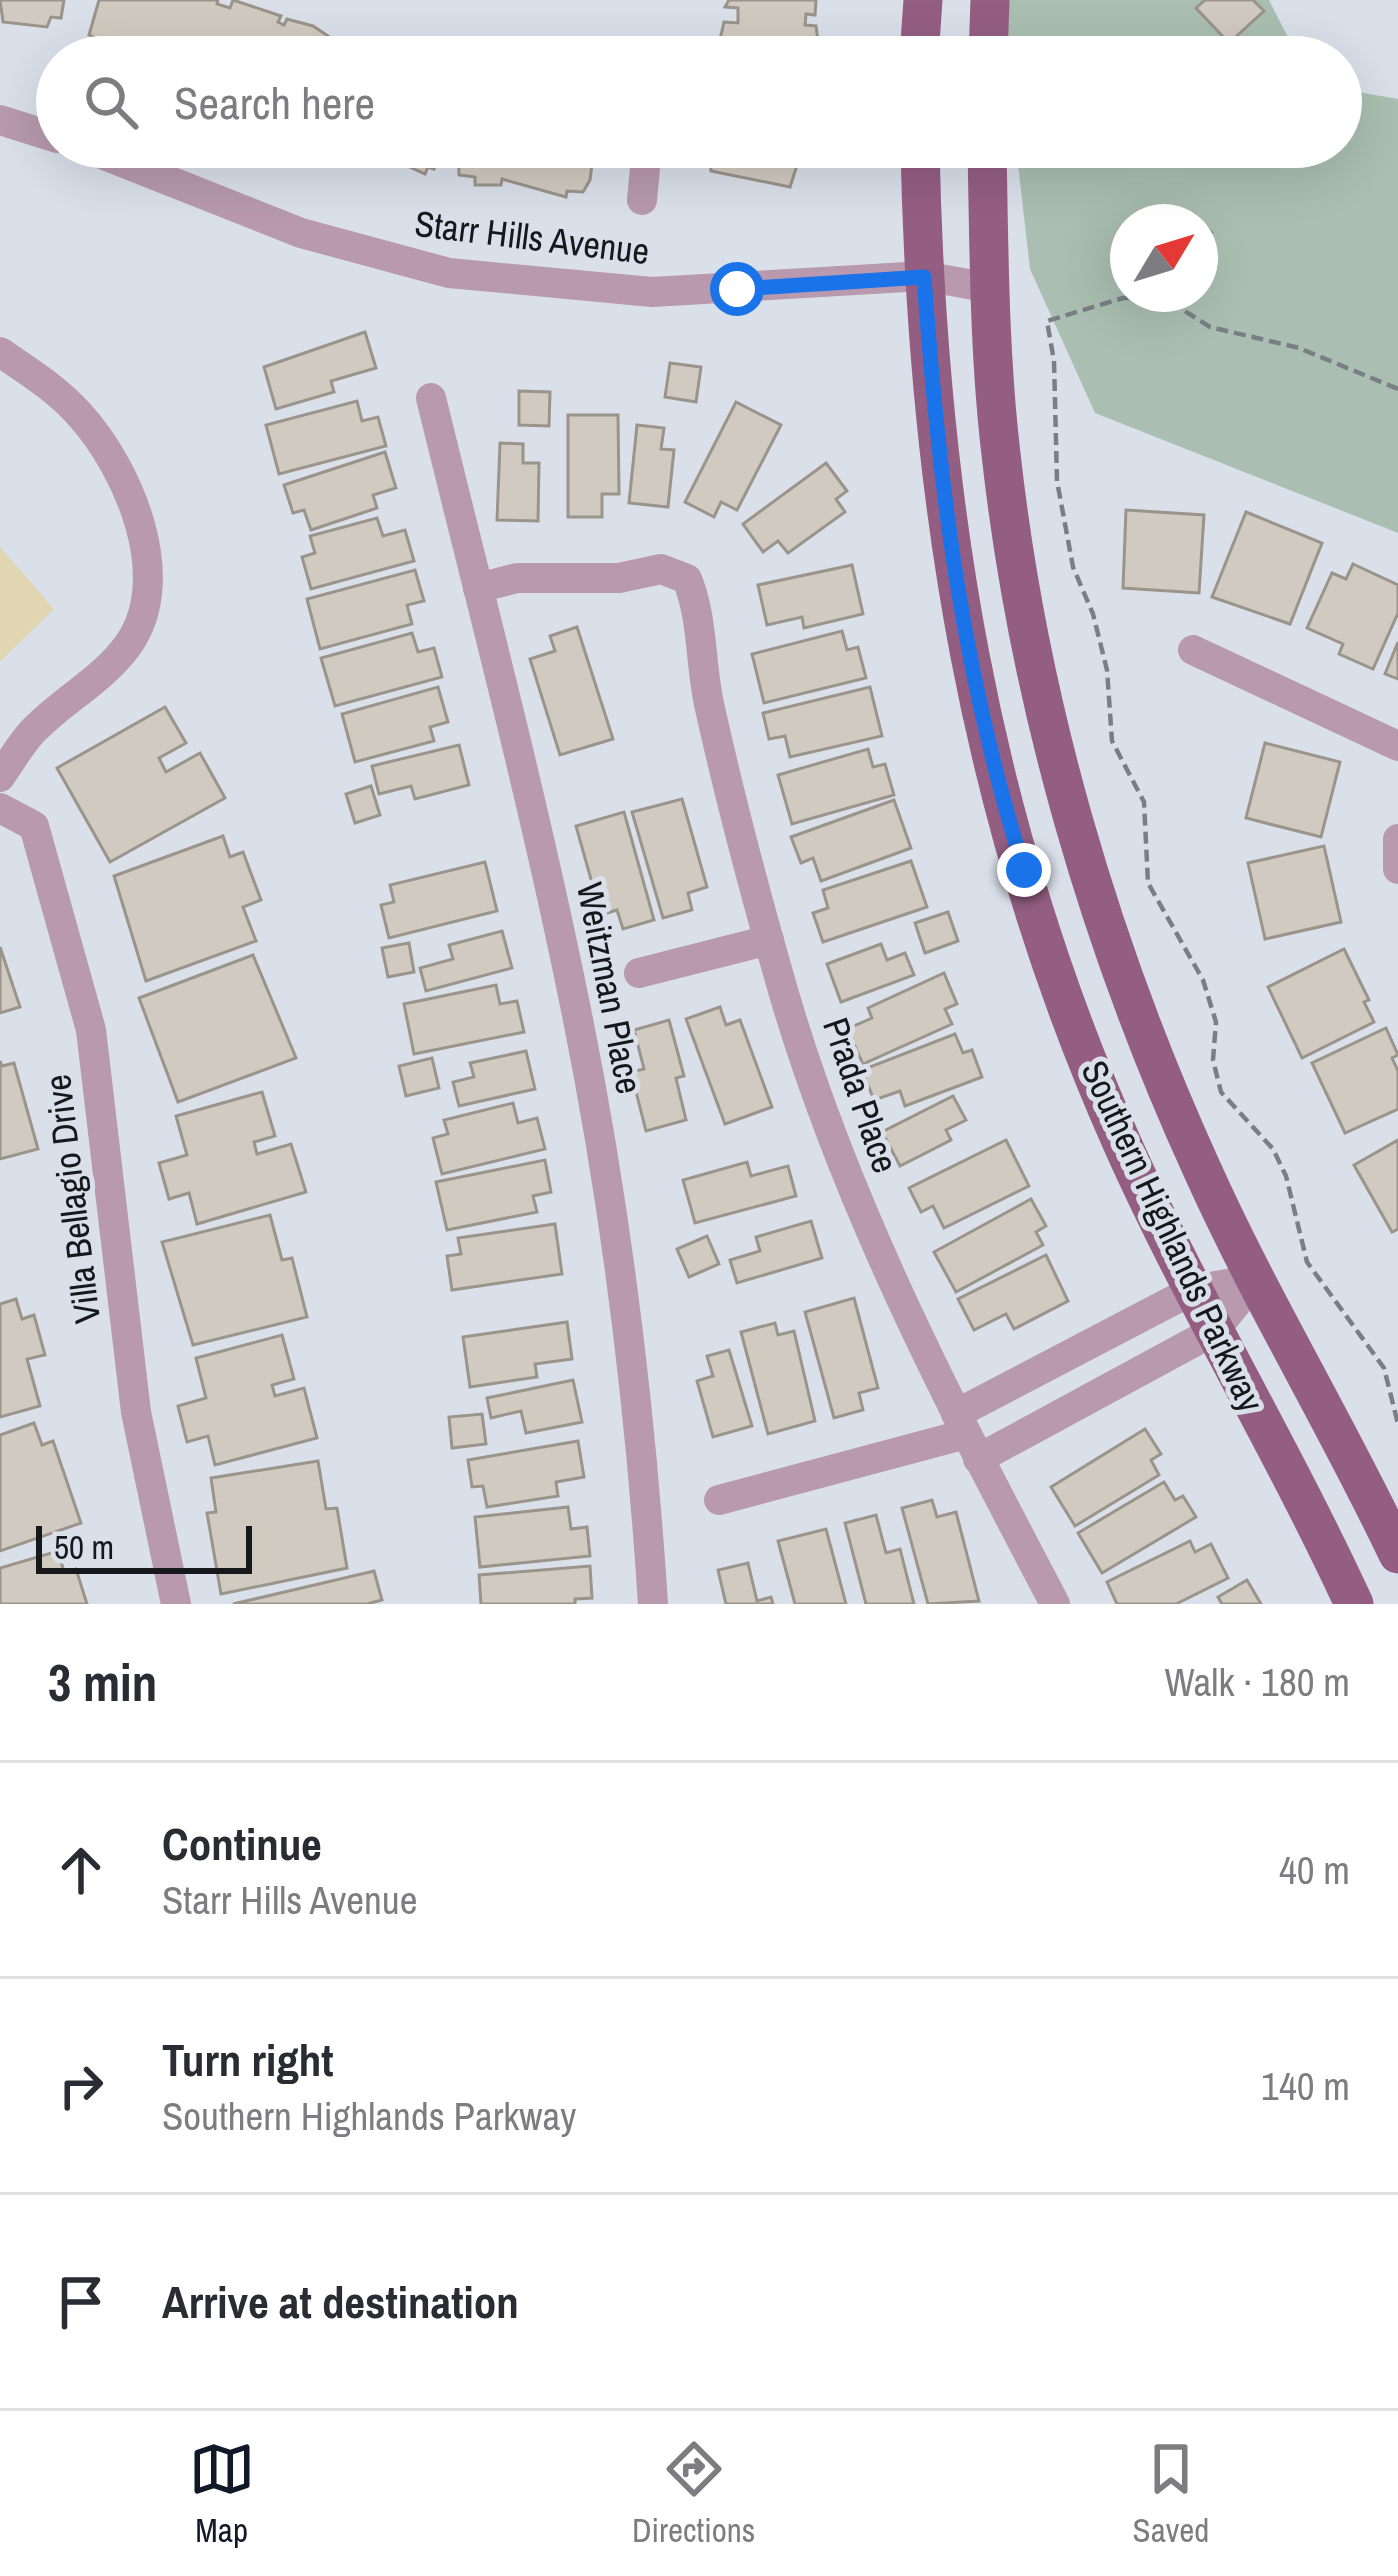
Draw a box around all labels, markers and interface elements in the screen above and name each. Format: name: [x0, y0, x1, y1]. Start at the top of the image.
search box: [36, 36, 1362, 168]
icon: search: [78, 69, 144, 135]
text: Search here: [174, 72, 375, 133]
street label: Starr Hills Avenue: [412, 199, 652, 275]
north arrow: [1110, 204, 1218, 312]
route start: [710, 262, 764, 316]
route end: [997, 843, 1051, 897]
street label: Weitzman Place: [566, 878, 654, 1098]
street label: Prada Place: [812, 1011, 910, 1179]
street label: Southern Highlands Parkway: [1070, 1053, 1276, 1420]
street label: Villa Bellagio Drive: [33, 1072, 111, 1326]
scale bar: [36, 1520, 252, 1573]
text: 50 m: [54, 1525, 114, 1569]
text: 3 min: [48, 1648, 157, 1717]
text: Walk · 180 m: [1165, 1656, 1350, 1708]
text: Continue: [162, 1813, 322, 1874]
icon: ahead: [48, 1837, 114, 1903]
text: 40 m: [1279, 1844, 1350, 1896]
text: Starr Hills Avenue: [162, 1874, 417, 1926]
text: Turn right: [162, 2029, 334, 2090]
icon: right: [48, 2053, 114, 2119]
text: 140 m: [1261, 2060, 1350, 2112]
text: Southern Highlands Parkway: [162, 2090, 576, 2142]
icon: arrive: [48, 2269, 114, 2335]
text: Arrive at destination: [162, 2271, 519, 2332]
tab: Map: [189, 2436, 255, 2552]
tab: Directions: [632, 2436, 755, 2552]
tab: Saved: [1133, 2436, 1209, 2552]

